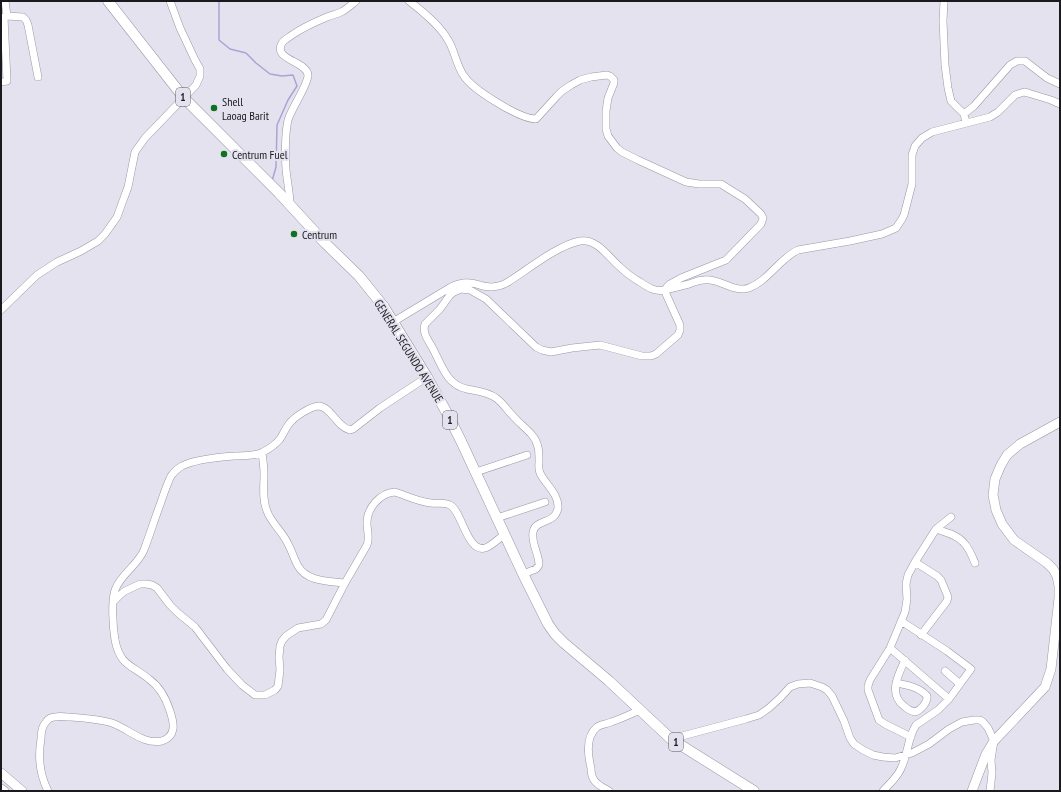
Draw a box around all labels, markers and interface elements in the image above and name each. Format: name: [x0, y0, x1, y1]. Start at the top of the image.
road number: 1: [176, 88, 190, 106]
place label: Shell Laoag Barit: [222, 94, 270, 123]
marker: Shell Laoag Barit: [209, 103, 219, 113]
place label: Centrum Fuel: [232, 147, 288, 162]
marker: Centrum Fuel: [219, 149, 229, 159]
place label: Centrum: [302, 227, 337, 242]
marker: Centrum: [289, 229, 299, 239]
street label: GENERAL SEGUNDO AVENUE: [371, 297, 447, 405]
road number: 1: [443, 411, 457, 429]
road number: 1: [669, 733, 683, 751]

